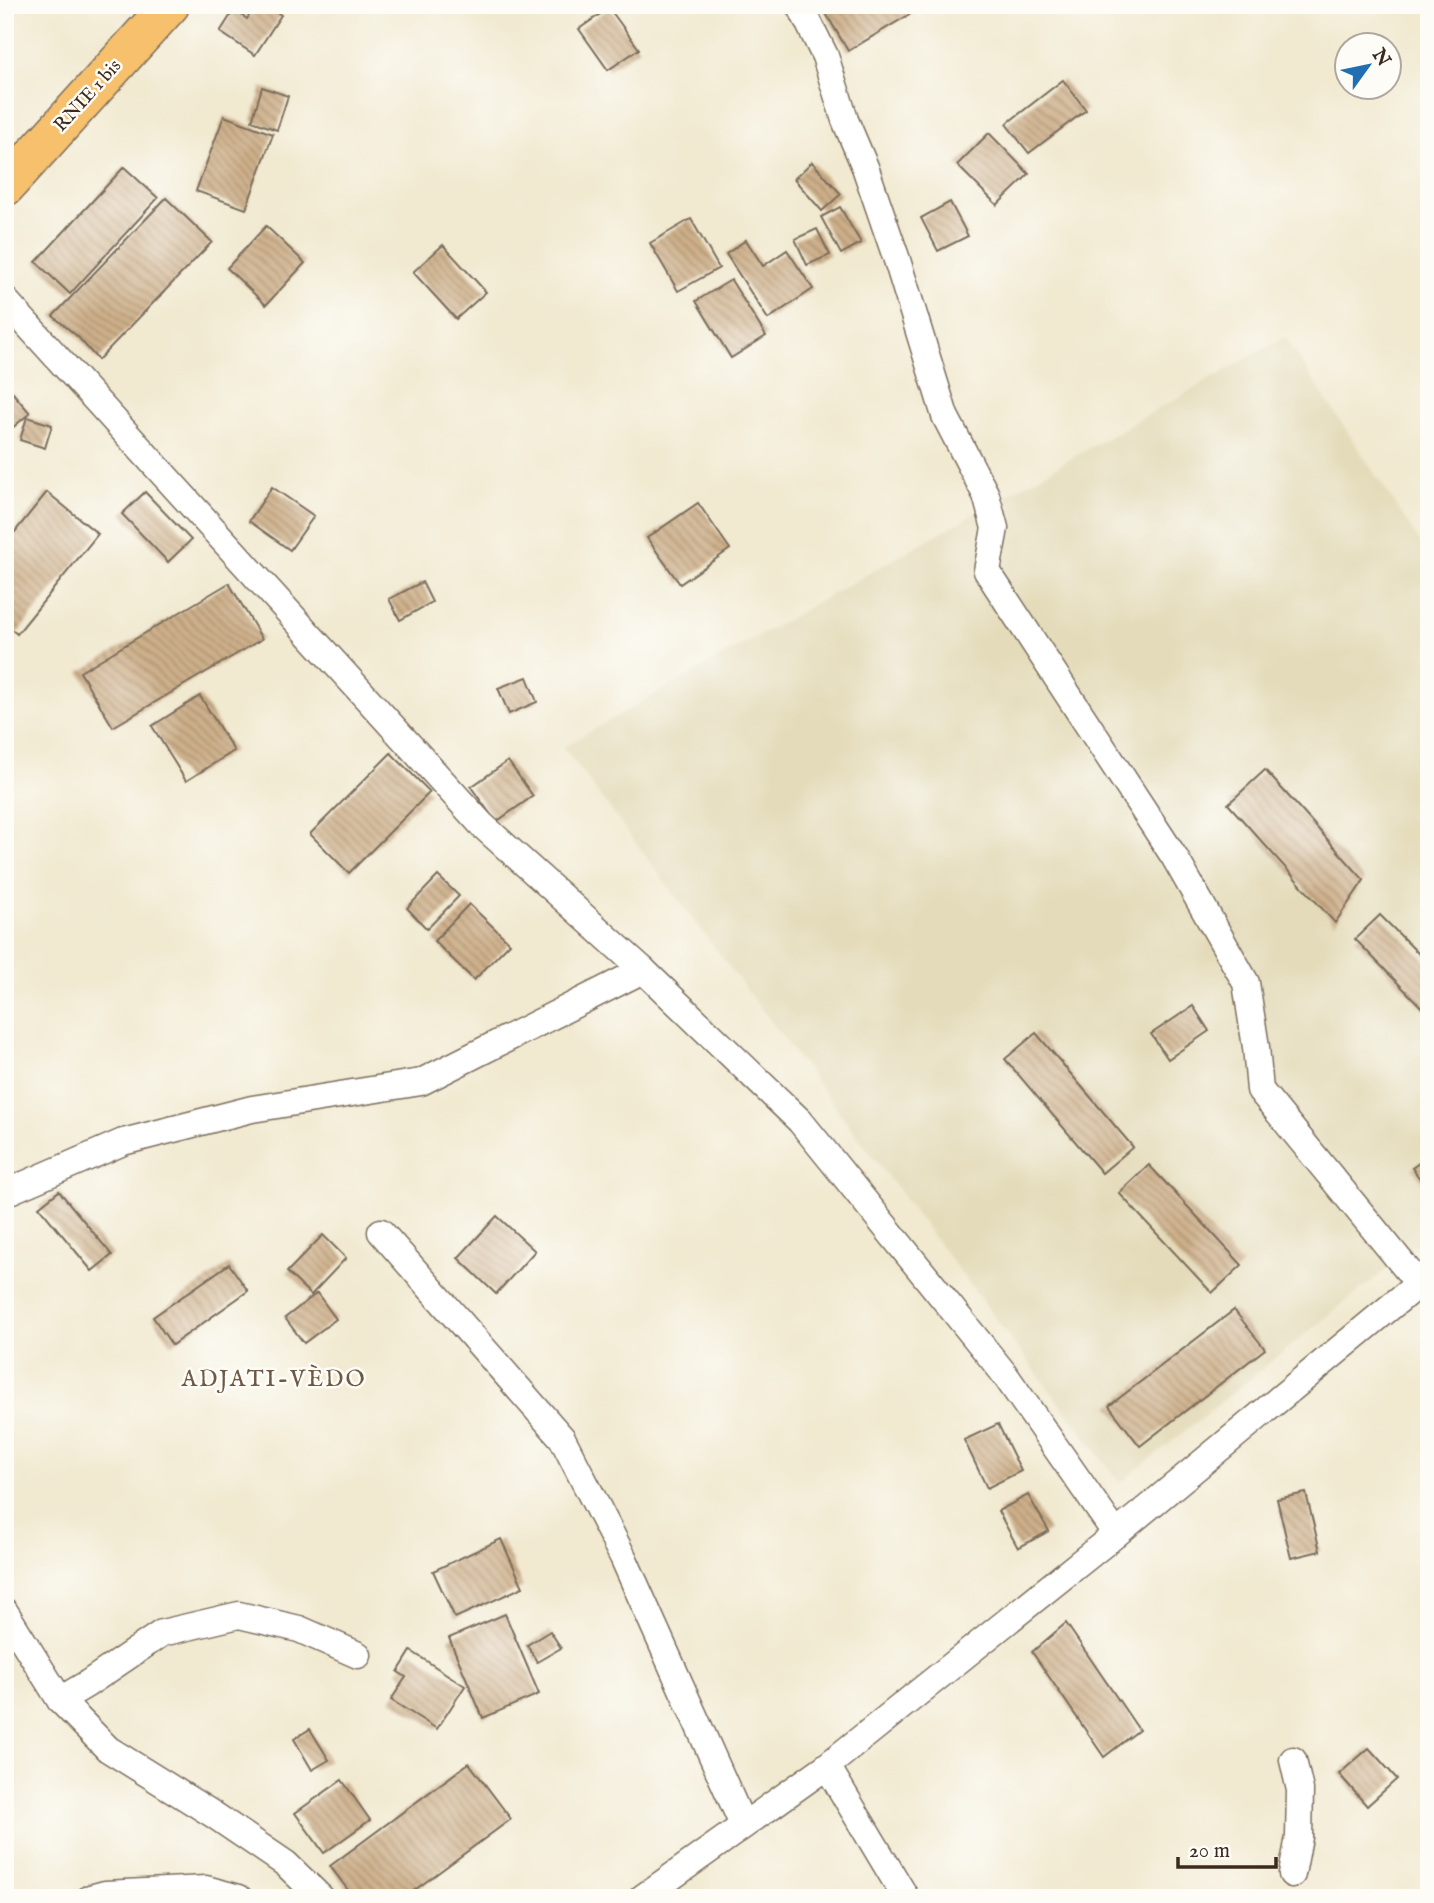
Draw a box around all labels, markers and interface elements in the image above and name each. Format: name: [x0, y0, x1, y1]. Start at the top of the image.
north arrow: [1332, 32, 1402, 102]
text: N: [1365, 44, 1395, 72]
street label: RNIE 1 bis: [49, 55, 127, 137]
district label: ADJATI-VÈDO: [180, 1364, 367, 1394]
scale bar: [1178, 1826, 1276, 1870]
text: 20 m: [1189, 1838, 1230, 1865]

